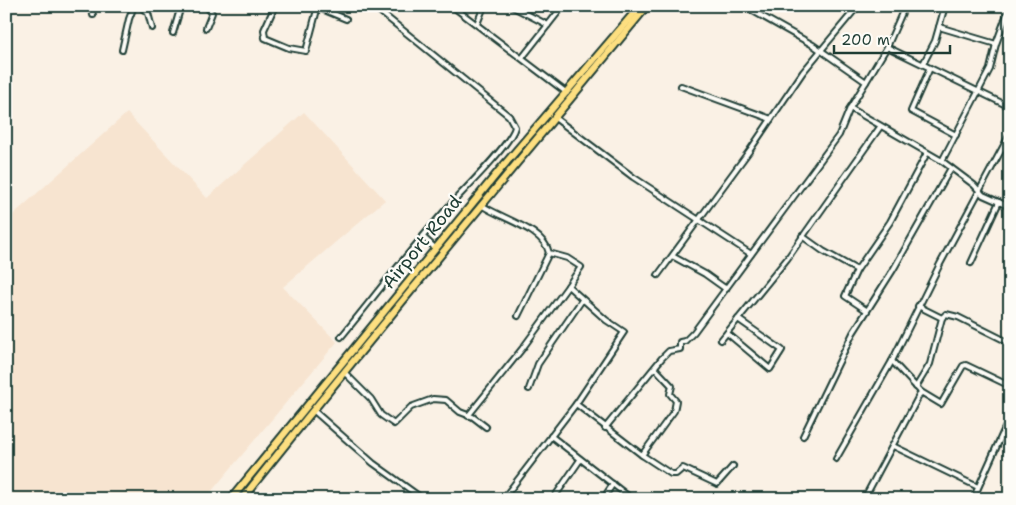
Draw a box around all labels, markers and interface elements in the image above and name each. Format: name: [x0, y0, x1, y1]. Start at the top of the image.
scale bar: [834, 22, 950, 54]
text: 200 m: [841, 30, 890, 50]
street label: Airport Road: [377, 190, 467, 294]

